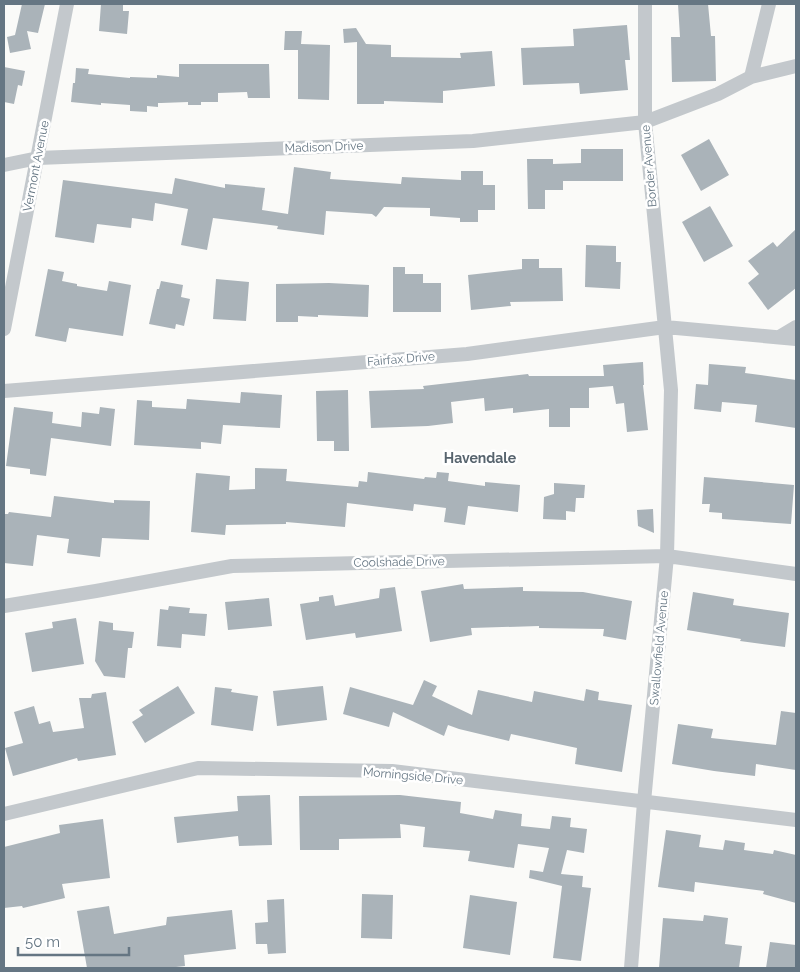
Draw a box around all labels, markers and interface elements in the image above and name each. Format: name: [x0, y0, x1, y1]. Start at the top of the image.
street label: Vermont Avenue: [20, 119, 52, 213]
street label: Border Avenue: [638, 124, 660, 208]
street label: Madison Drive: [284, 139, 364, 155]
street label: Fairfax Drive: [367, 349, 435, 369]
district label: Havendale: [444, 450, 517, 466]
street label: Coolshade Drive: [353, 554, 445, 570]
street label: Swallowfield Avenue: [647, 590, 671, 706]
street label: Morningside Drive: [362, 765, 464, 787]
scale bar: [18, 924, 129, 956]
text: 50 m: [25, 933, 60, 951]

